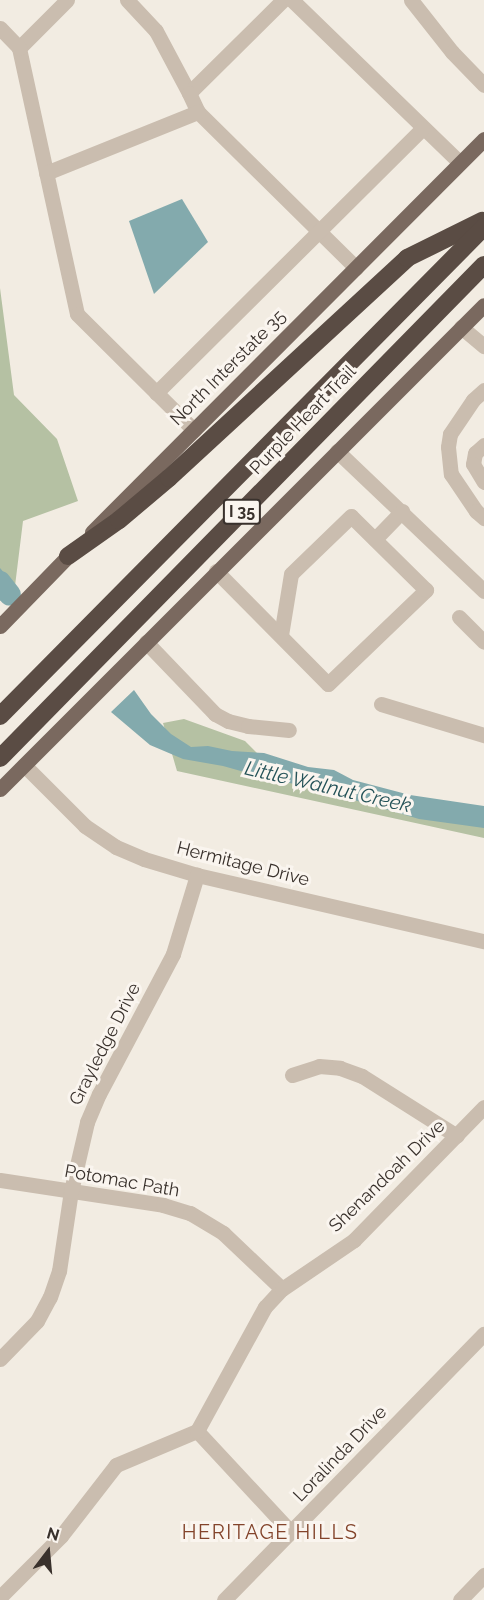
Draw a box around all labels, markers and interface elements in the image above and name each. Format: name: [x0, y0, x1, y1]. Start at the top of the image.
street label: North Interstate 35: [166, 306, 290, 430]
street label: Purple Heart Trail: [245, 361, 361, 479]
road number: I 35: [222, 499, 262, 525]
water label: Little Walnut Creek: [242, 756, 414, 818]
street label: Hermitage Drive: [175, 837, 311, 891]
street label: Grayledge Drive: [65, 979, 145, 1109]
street label: Shenandoah Drive: [325, 1115, 449, 1237]
street label: Potomac Path: [63, 1160, 181, 1202]
street label: Loralinda Drive: [289, 1402, 391, 1506]
district label: HERITAGE HILLS: [182, 1520, 358, 1544]
north arrow: [18, 1522, 78, 1582]
text: N: [45, 1523, 62, 1545]

